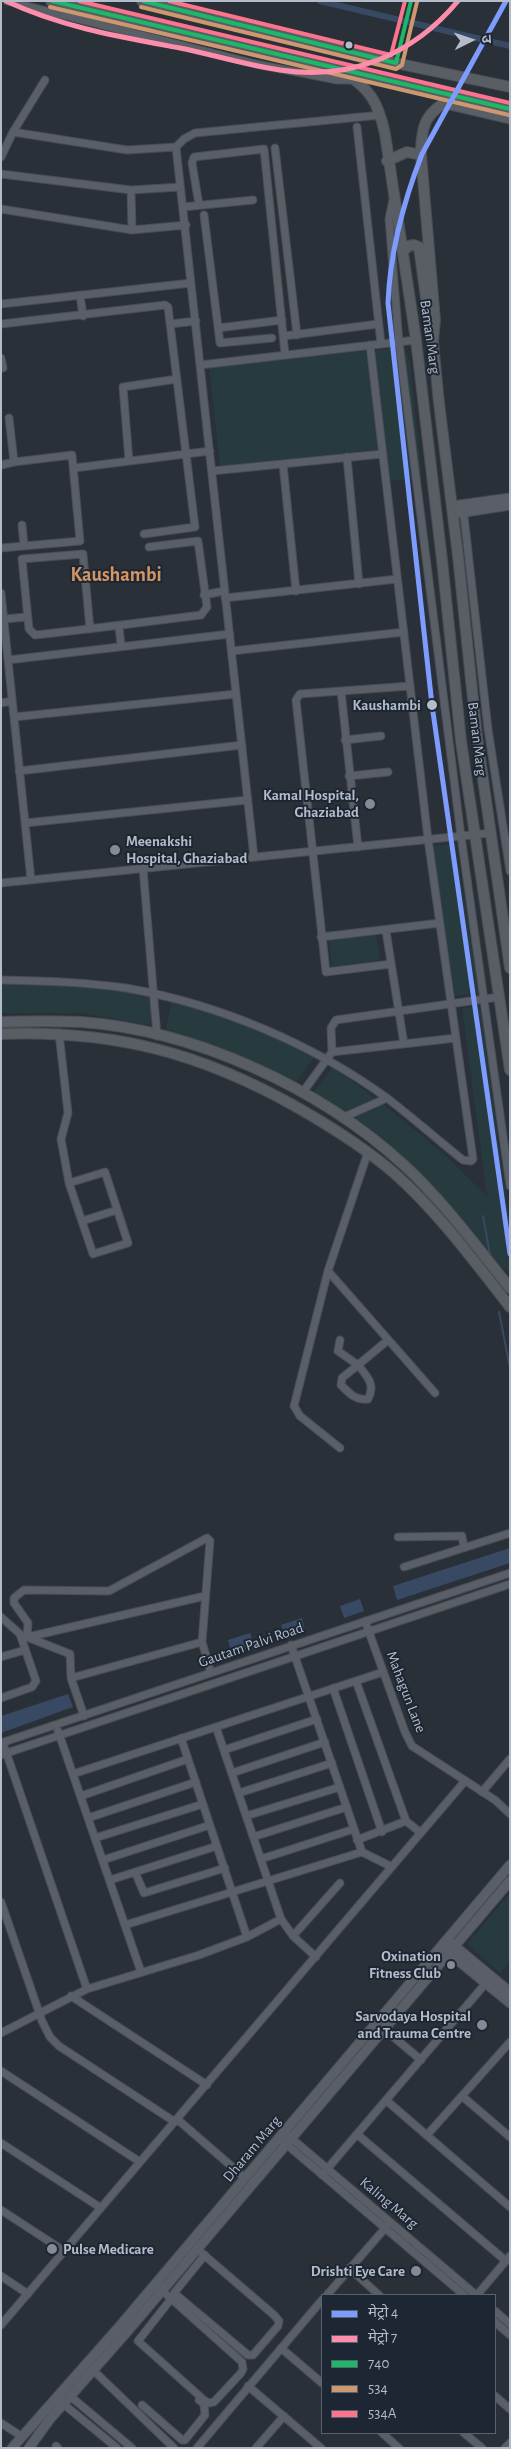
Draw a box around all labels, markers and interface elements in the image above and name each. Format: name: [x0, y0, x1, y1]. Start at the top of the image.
north arrow: [446, 15, 496, 65]
text: उ: [479, 34, 493, 44]
unlabelled marker: [344, 40, 354, 50]
street label: Baman Marg: [416, 299, 444, 375]
district label: Kaushambi: [70, 563, 162, 587]
place label: Kaushambi: [353, 696, 421, 714]
marker: Kaushambi: [425, 698, 439, 712]
street label: Baman Marg: [464, 701, 490, 777]
place label: Kamal Hospital, Ghaziabad: [263, 786, 359, 821]
marker: Kamal Hospital, Ghaziabad: [363, 797, 377, 811]
place label: Meenakshi Hospital, Ghaziabad: [126, 832, 247, 867]
marker: Meenakshi Hospital, Ghaziabad: [108, 843, 122, 857]
street label: Gautam Palvi Road: [196, 1619, 306, 1671]
street label: Mahagun Lane: [382, 1649, 430, 1735]
place label: Oxination Fitness Club: [369, 1947, 441, 1982]
marker: Oxination Fitness Club: [445, 1959, 457, 1971]
place label: Sarvodaya Hospital and Trauma Centre: [355, 2007, 471, 2042]
marker: Sarvodaya Hospital and Trauma Centre: [475, 2018, 489, 2032]
street label: Dharam Marg: [219, 2112, 285, 2186]
street label: Kaling Marg: [356, 2173, 422, 2233]
place label: Pulse Medicare: [63, 2240, 154, 2258]
marker: Pulse Medicare: [45, 2242, 59, 2256]
place label: Drishti Eye Care: [311, 2262, 405, 2280]
marker: Drishti Eye Care: [409, 2264, 423, 2278]
legend: [321, 2294, 496, 2434]
text: मेट्रो 4: [368, 2305, 398, 2320]
text: मेट्रो 7: [368, 2330, 397, 2345]
text: 740: [368, 2356, 389, 2371]
text: 534: [368, 2381, 388, 2396]
text: 534A: [368, 2406, 396, 2421]

